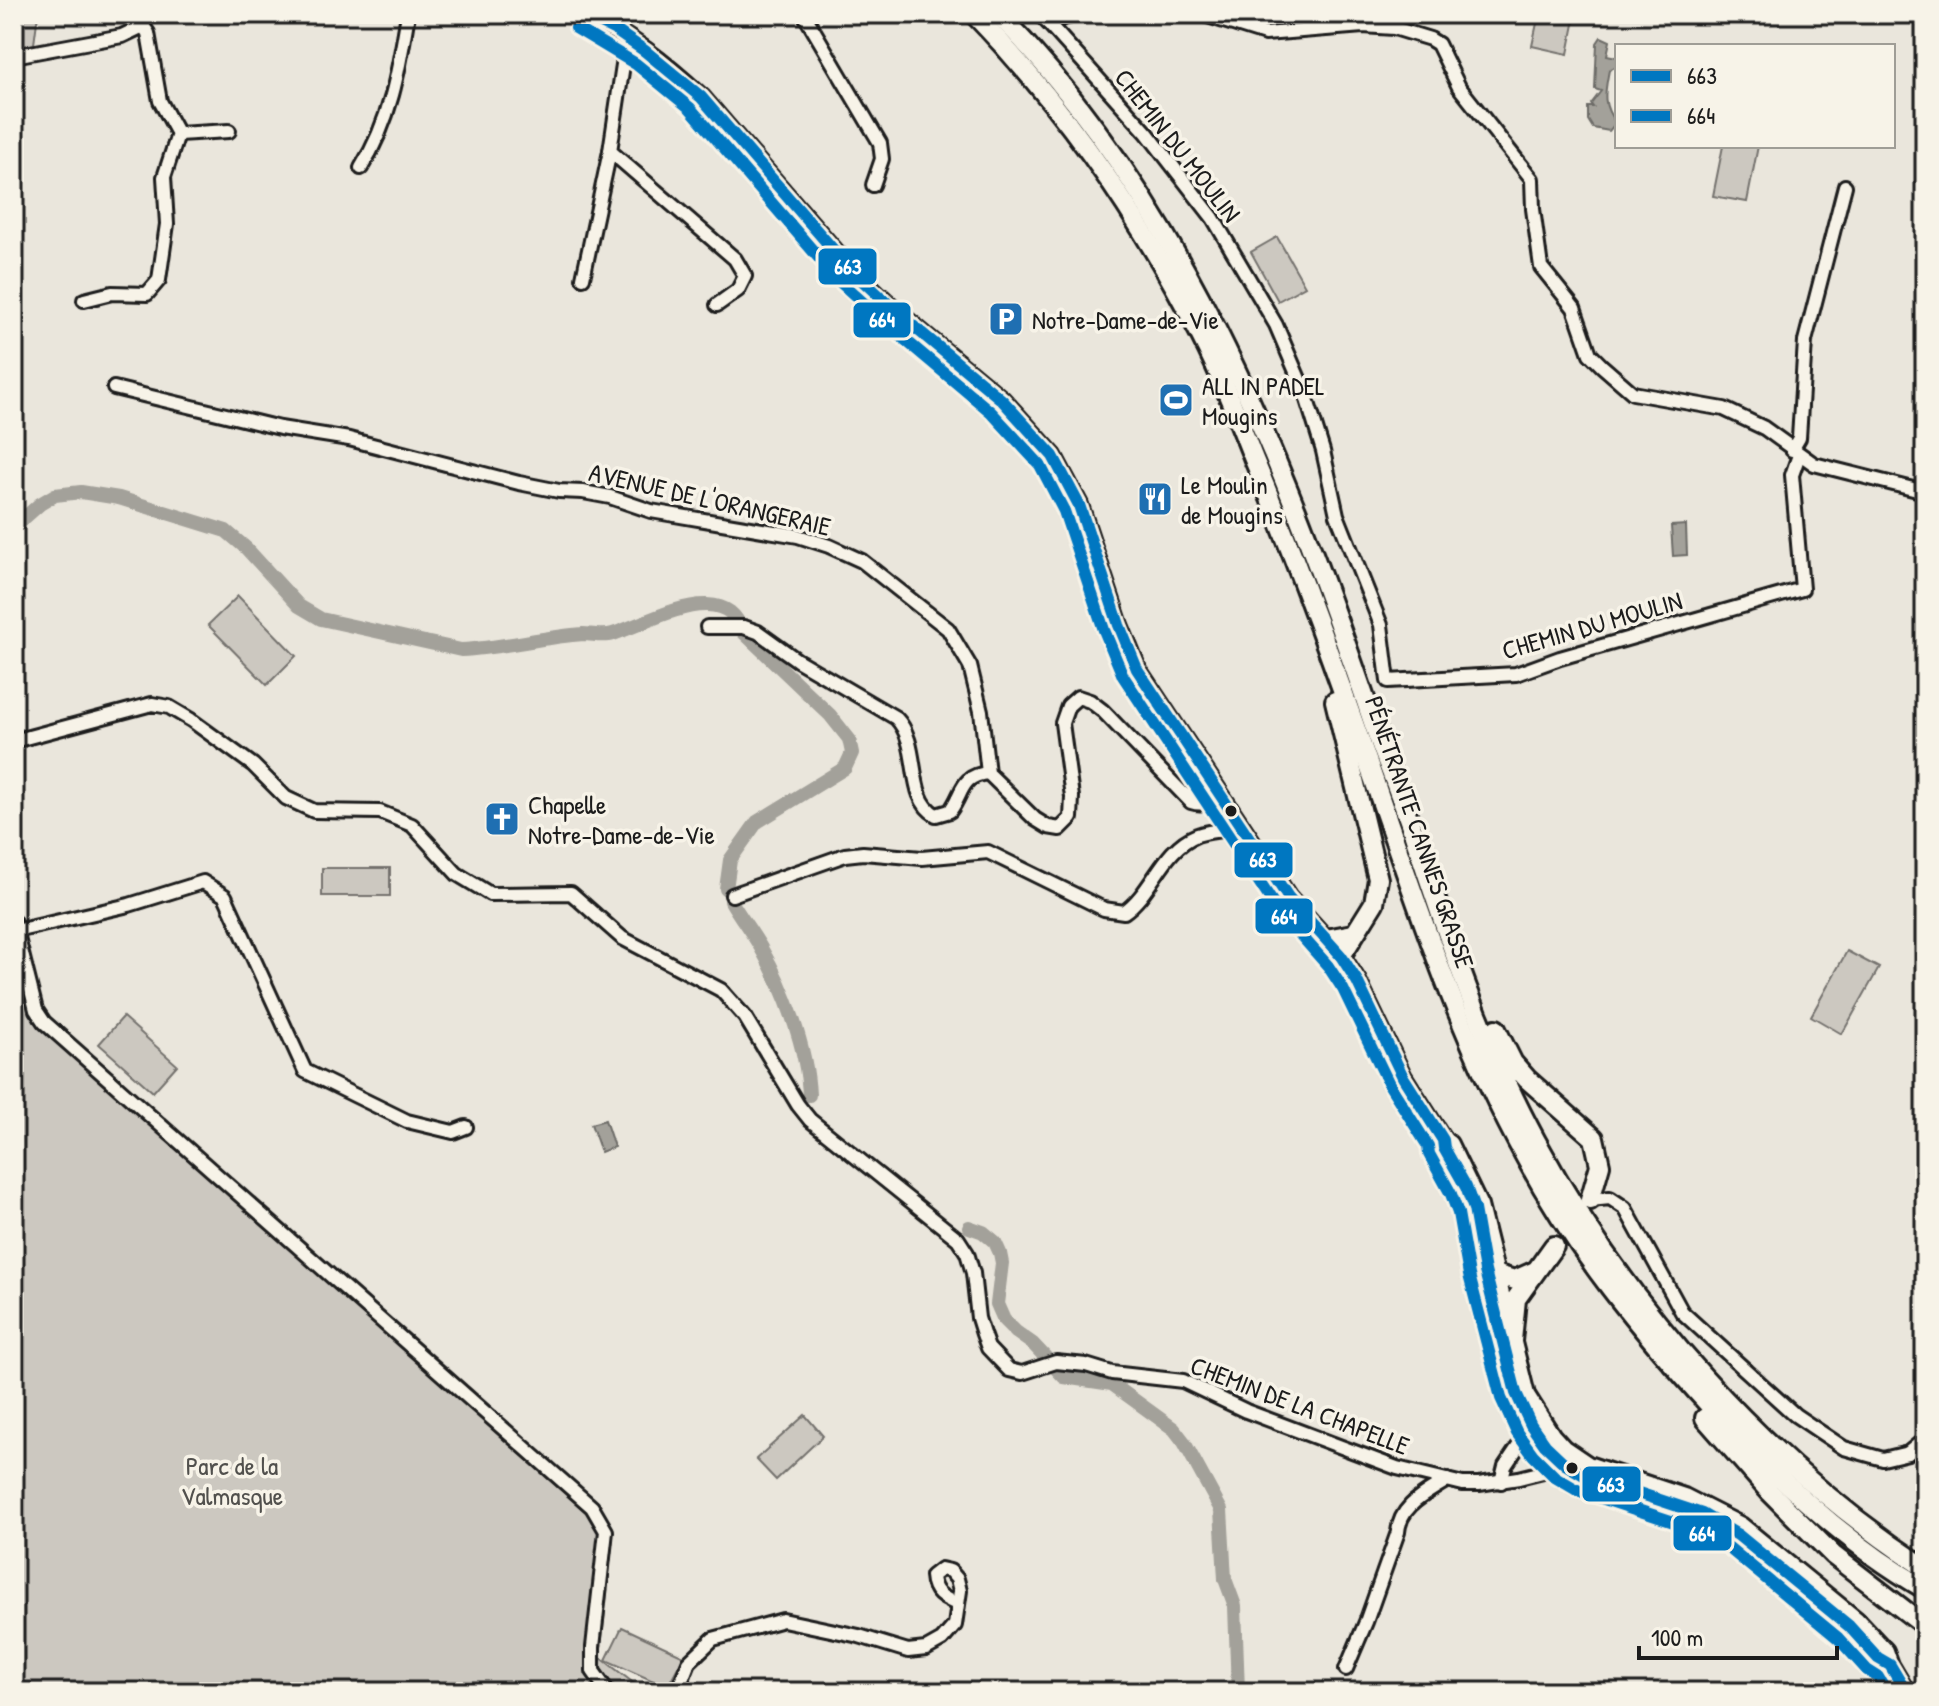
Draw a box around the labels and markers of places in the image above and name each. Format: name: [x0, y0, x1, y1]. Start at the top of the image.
parking icon: Notre-Dame-de-Vie: [987, 300, 1025, 338]
place label: Notre-Dame-de-Vie: [1032, 302, 1219, 337]
place label: ALL IN PADEL Mougins: [1202, 368, 1325, 433]
sports icon: ALL IN PADEL Mougins: [1157, 381, 1195, 419]
place label: Le Moulin de Mougins: [1181, 467, 1283, 532]
restaurant icon: Le Moulin de Mougins: [1136, 480, 1174, 518]
place label: Chapelle Notre-Dame-de-Vie: [528, 787, 715, 852]
church icon: Chapelle Notre-Dame-de-Vie: [483, 800, 521, 838]
unlabelled marker: [1223, 803, 1239, 819]
unlabelled marker: [1564, 1460, 1580, 1476]

